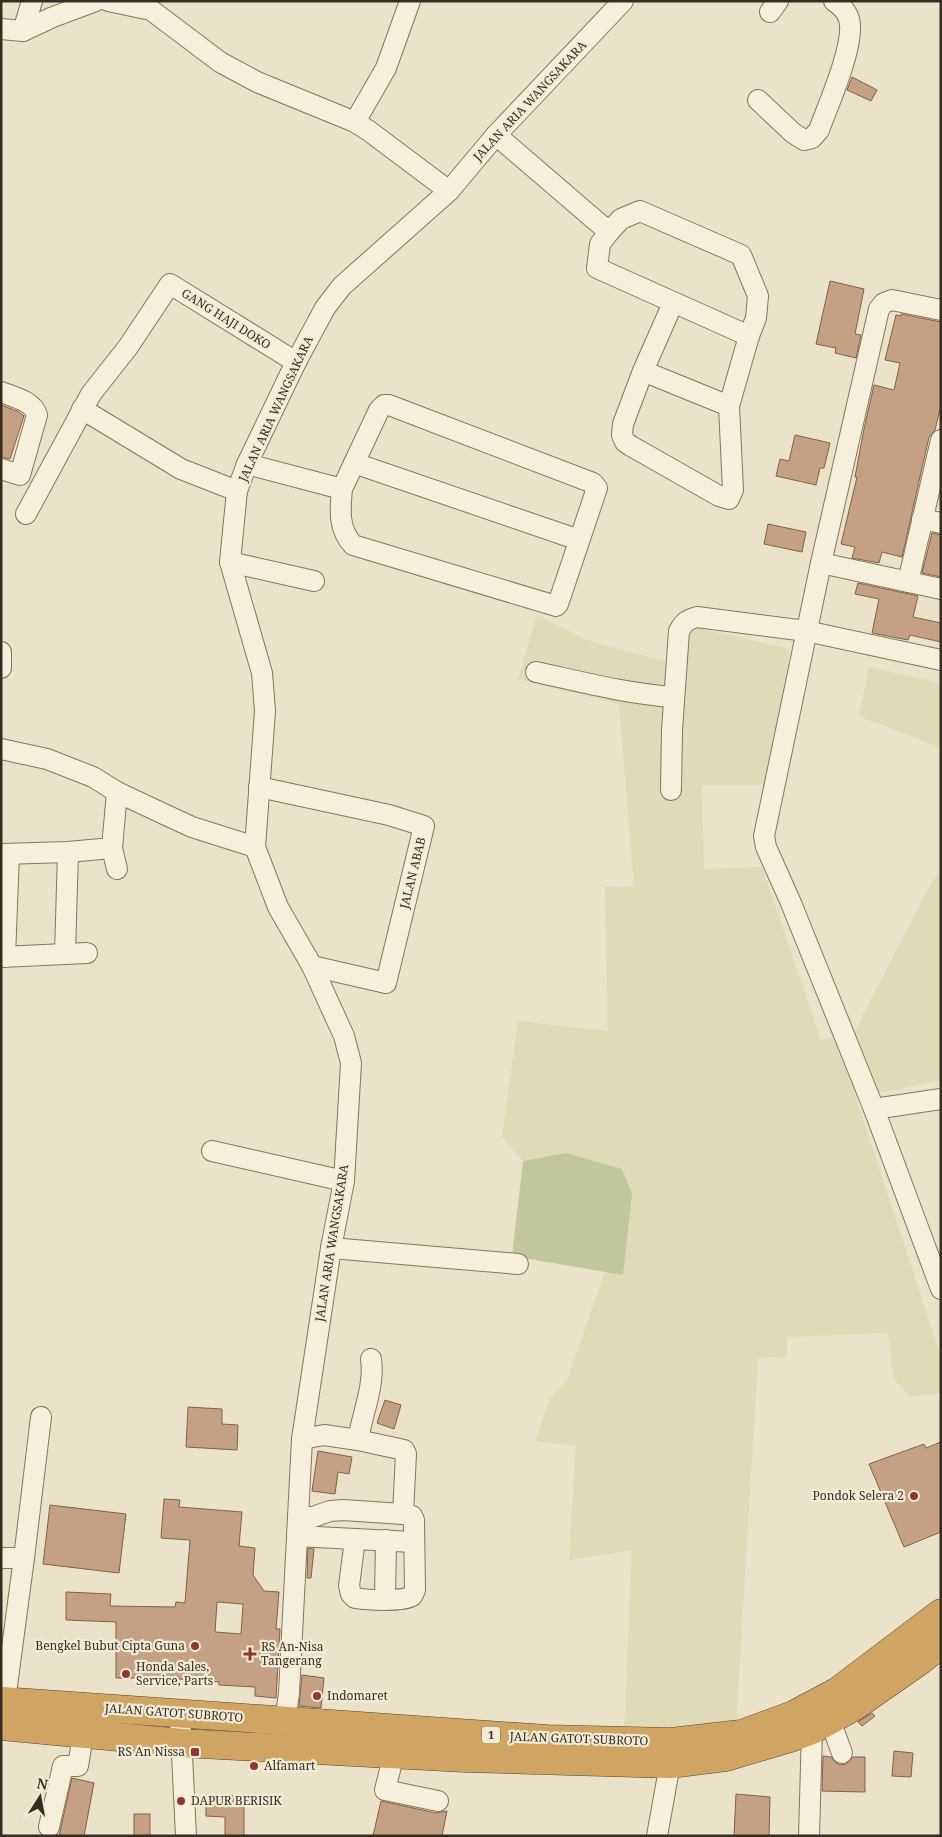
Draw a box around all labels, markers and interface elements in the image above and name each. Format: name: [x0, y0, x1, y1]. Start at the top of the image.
street label: JALAN ARIA WANGSAKARA: [468, 36, 590, 165]
street label: GANG HAJI DOKO: [178, 284, 274, 353]
street label: JALAN ARIA WANGSAKARA: [234, 333, 317, 485]
street label: JALAN ABAB: [395, 835, 430, 911]
street label: JALAN ARIA WANGSAKARA: [311, 1162, 352, 1324]
place label: Pondok Selera 2: [813, 1487, 904, 1504]
marker: Pondok Selera 2: [908, 1490, 920, 1502]
place label: Bengkel Bubut Cipta Guna: [35, 1637, 185, 1654]
place label: RS An-Nisa Tangerang: [261, 1638, 324, 1669]
marker: Bengkel Bubut Cipta Guna: [189, 1640, 201, 1652]
marker: RS An-Nisa Tangerang: [243, 1647, 257, 1661]
place label: Honda Sales, Service, Parts: [136, 1658, 213, 1689]
marker: Honda Sales, Service, Parts: [120, 1668, 132, 1680]
place label: Indomaret: [327, 1687, 388, 1704]
marker: Indomaret: [311, 1690, 323, 1702]
street label: JALAN GATOT SUBROTO: [103, 1699, 244, 1726]
road number: 1: [482, 1726, 500, 1744]
street label: JALAN GATOT SUBROTO: [508, 1728, 649, 1749]
place label: RS An Nissa: [118, 1743, 185, 1760]
marker: RS An Nissa: [189, 1746, 201, 1758]
place label: Alfamart: [264, 1757, 315, 1774]
marker: Alfamart: [248, 1760, 260, 1772]
north arrow: [15, 1772, 65, 1822]
text: N: [35, 1773, 50, 1794]
place label: DAPUR BERISIK: [191, 1792, 282, 1809]
marker: DAPUR BERISIK: [175, 1795, 187, 1807]

